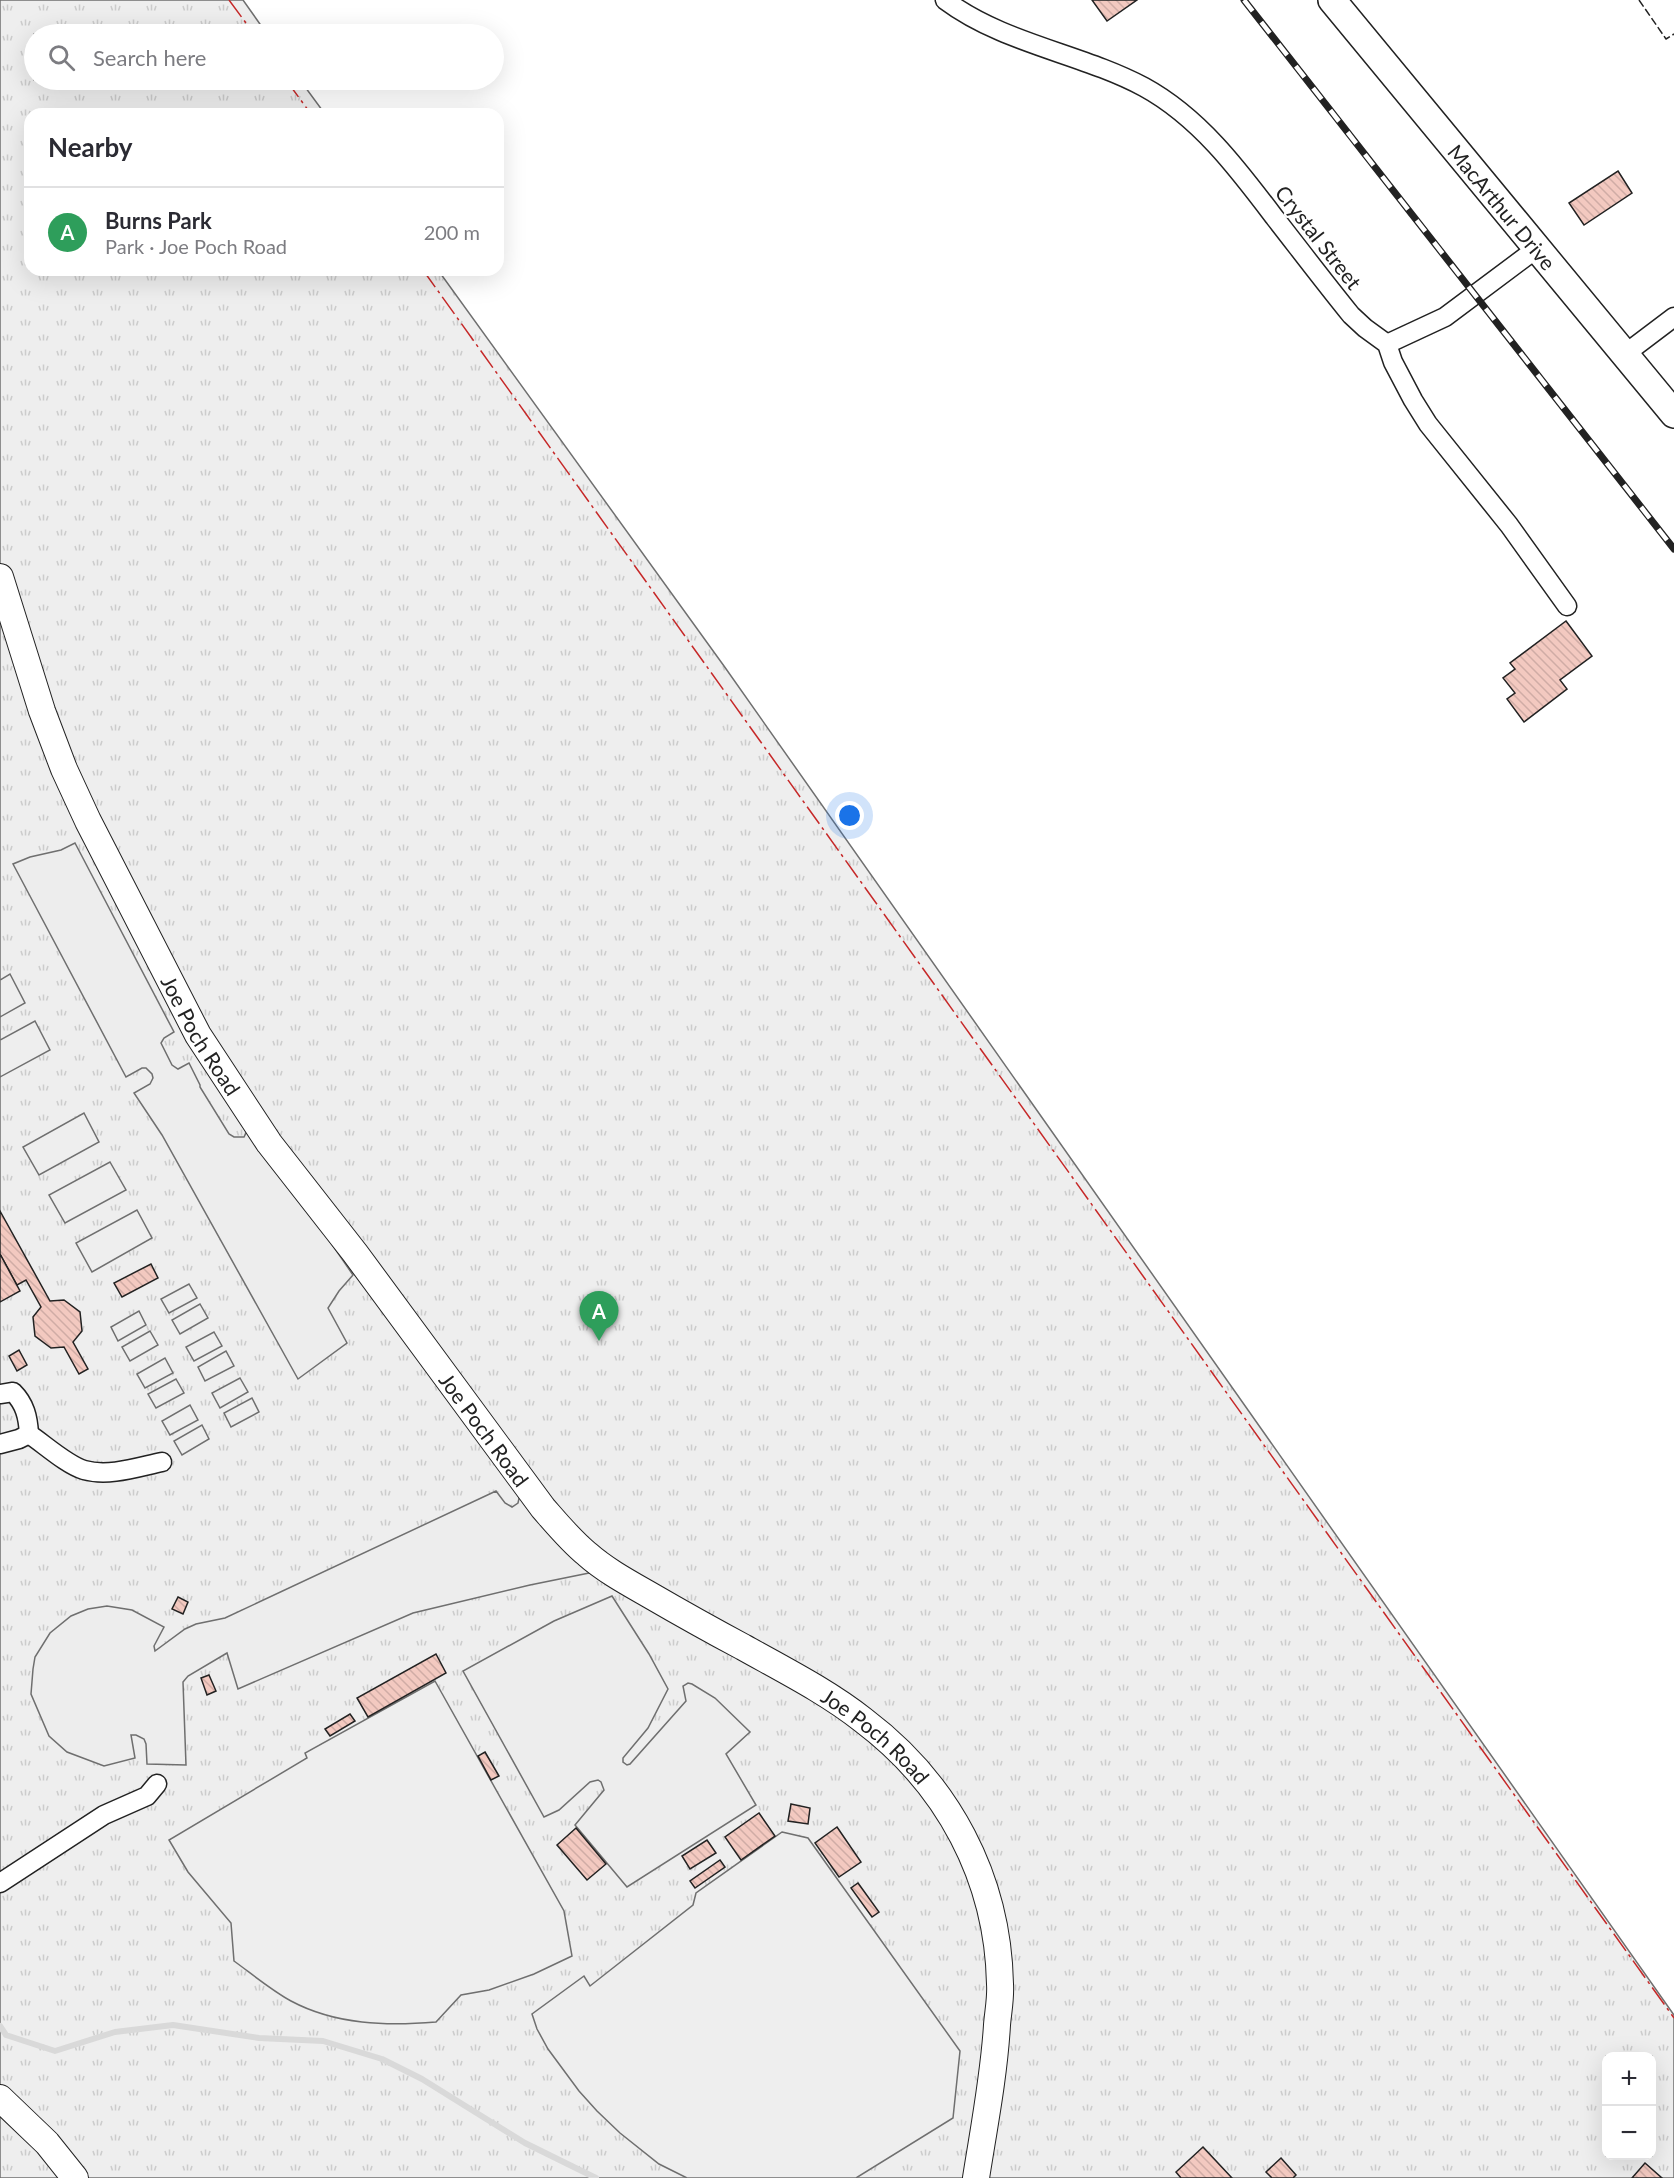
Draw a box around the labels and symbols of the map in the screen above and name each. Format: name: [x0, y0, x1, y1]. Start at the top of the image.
street label: MacArthur Drive: [1444, 139, 1562, 274]
street label: Crystal Street: [1271, 180, 1368, 294]
your location: [835, 801, 864, 830]
street label: Joe Poch Road: [157, 971, 246, 1100]
pin: A: [580, 1292, 618, 1341]
street label: Joe Poch Road: [435, 1367, 535, 1491]
street label: Joe Poch Road: [817, 1682, 935, 1788]

